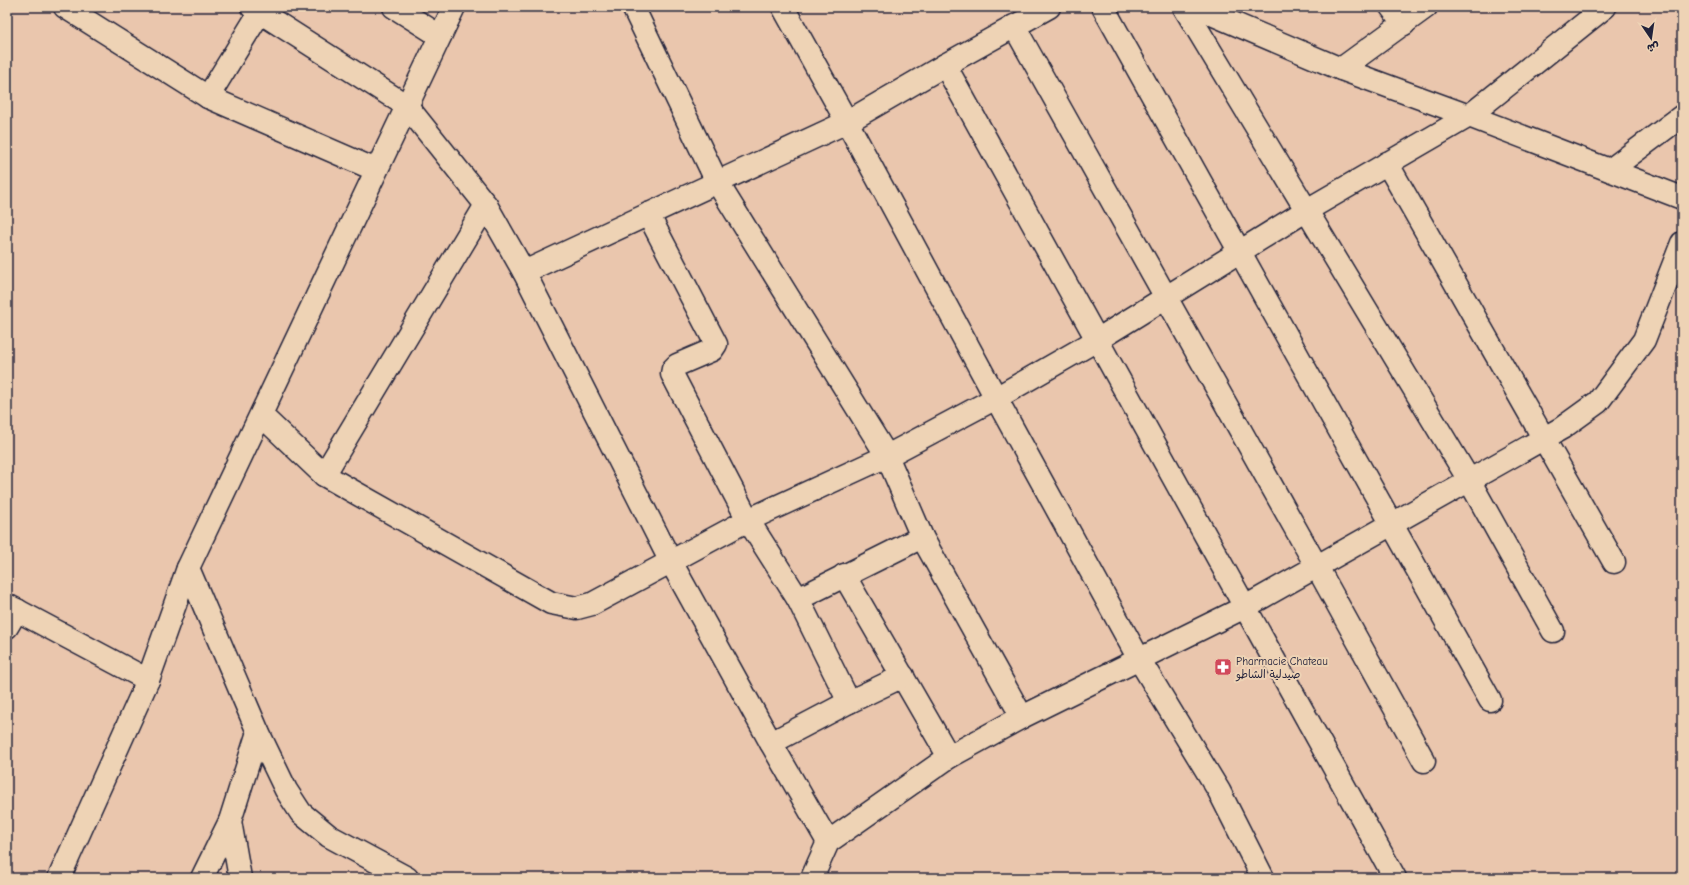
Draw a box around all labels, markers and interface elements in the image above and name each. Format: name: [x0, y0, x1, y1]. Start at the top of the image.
north arrow: [1631, 18, 1671, 58]
text: ش: [1646, 40, 1660, 55]
place label: Pharmacie Chateau صيدلية الشاطو: [1235, 655, 1328, 682]
pharmacy icon: Pharmacie Chateau صيدلية الشاطو: [1213, 657, 1233, 677]

